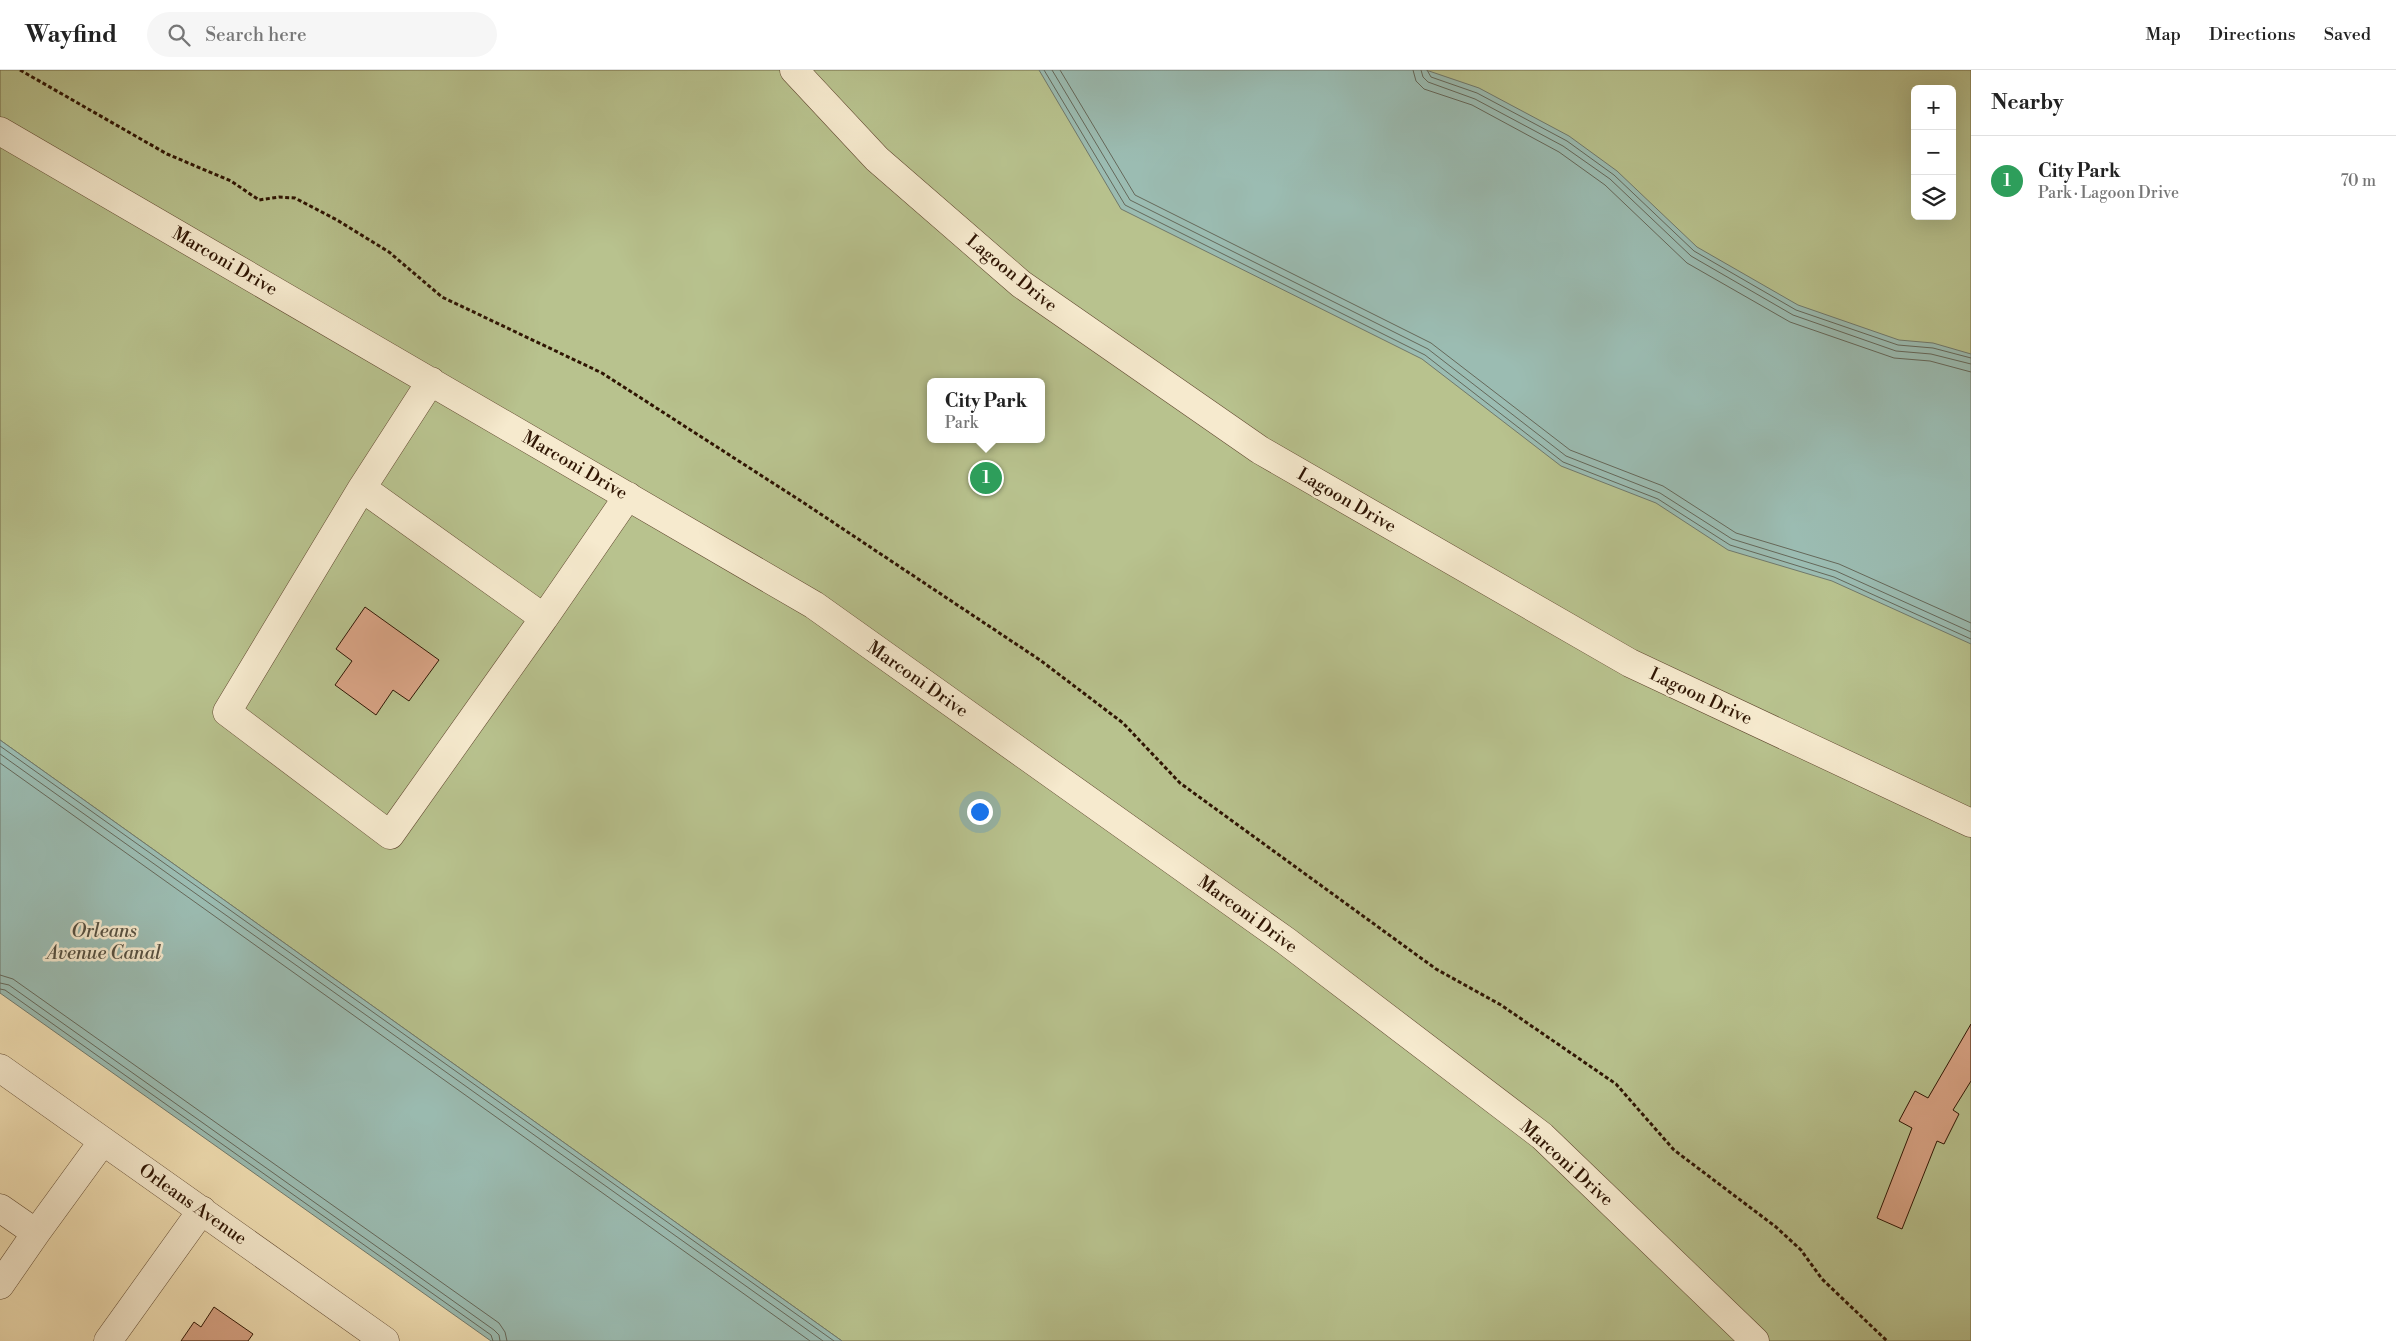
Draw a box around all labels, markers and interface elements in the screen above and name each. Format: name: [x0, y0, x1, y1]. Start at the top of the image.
search box: [147, 12, 497, 57]
text: Wayfind: [25, 20, 117, 50]
icon: search: [165, 21, 193, 49]
text: Search here: [205, 23, 307, 47]
text: Map: [2145, 23, 2181, 46]
text: Directions: [2209, 23, 2296, 46]
text: Saved: [2324, 23, 2371, 46]
map controls: [1911, 85, 1956, 220]
button: +: [1911, 85, 1956, 130]
text: Nearby: [1991, 90, 2064, 116]
button: −: [1911, 130, 1956, 175]
text: City Park: [2038, 159, 2121, 183]
text: 1: [2003, 171, 2011, 191]
text: 70 m: [2340, 171, 2376, 191]
button: layers: [1911, 175, 1956, 220]
text: Park · Lagoon Drive: [2038, 183, 2179, 203]
street label: Marconi Drive: [168, 222, 282, 301]
street label: Lagoon Drive: [961, 230, 1062, 317]
popup: [927, 378, 1045, 443]
text: City Park: [945, 389, 1027, 413]
text: Park: [945, 413, 978, 433]
street label: Marconi Drive: [518, 426, 632, 505]
pin: 1: [970, 459, 1002, 497]
street label: Lagoon Drive: [1293, 463, 1400, 538]
street label: Marconi Drive: [863, 636, 973, 723]
street label: Lagoon Drive: [1646, 663, 1756, 730]
your location: [967, 799, 993, 825]
street label: Marconi Drive: [1193, 870, 1302, 958]
water label: Orleans Avenue Canal: [45, 919, 161, 965]
street label: Marconi Drive: [1515, 1115, 1618, 1211]
street label: Orleans Avenue: [134, 1159, 251, 1250]

